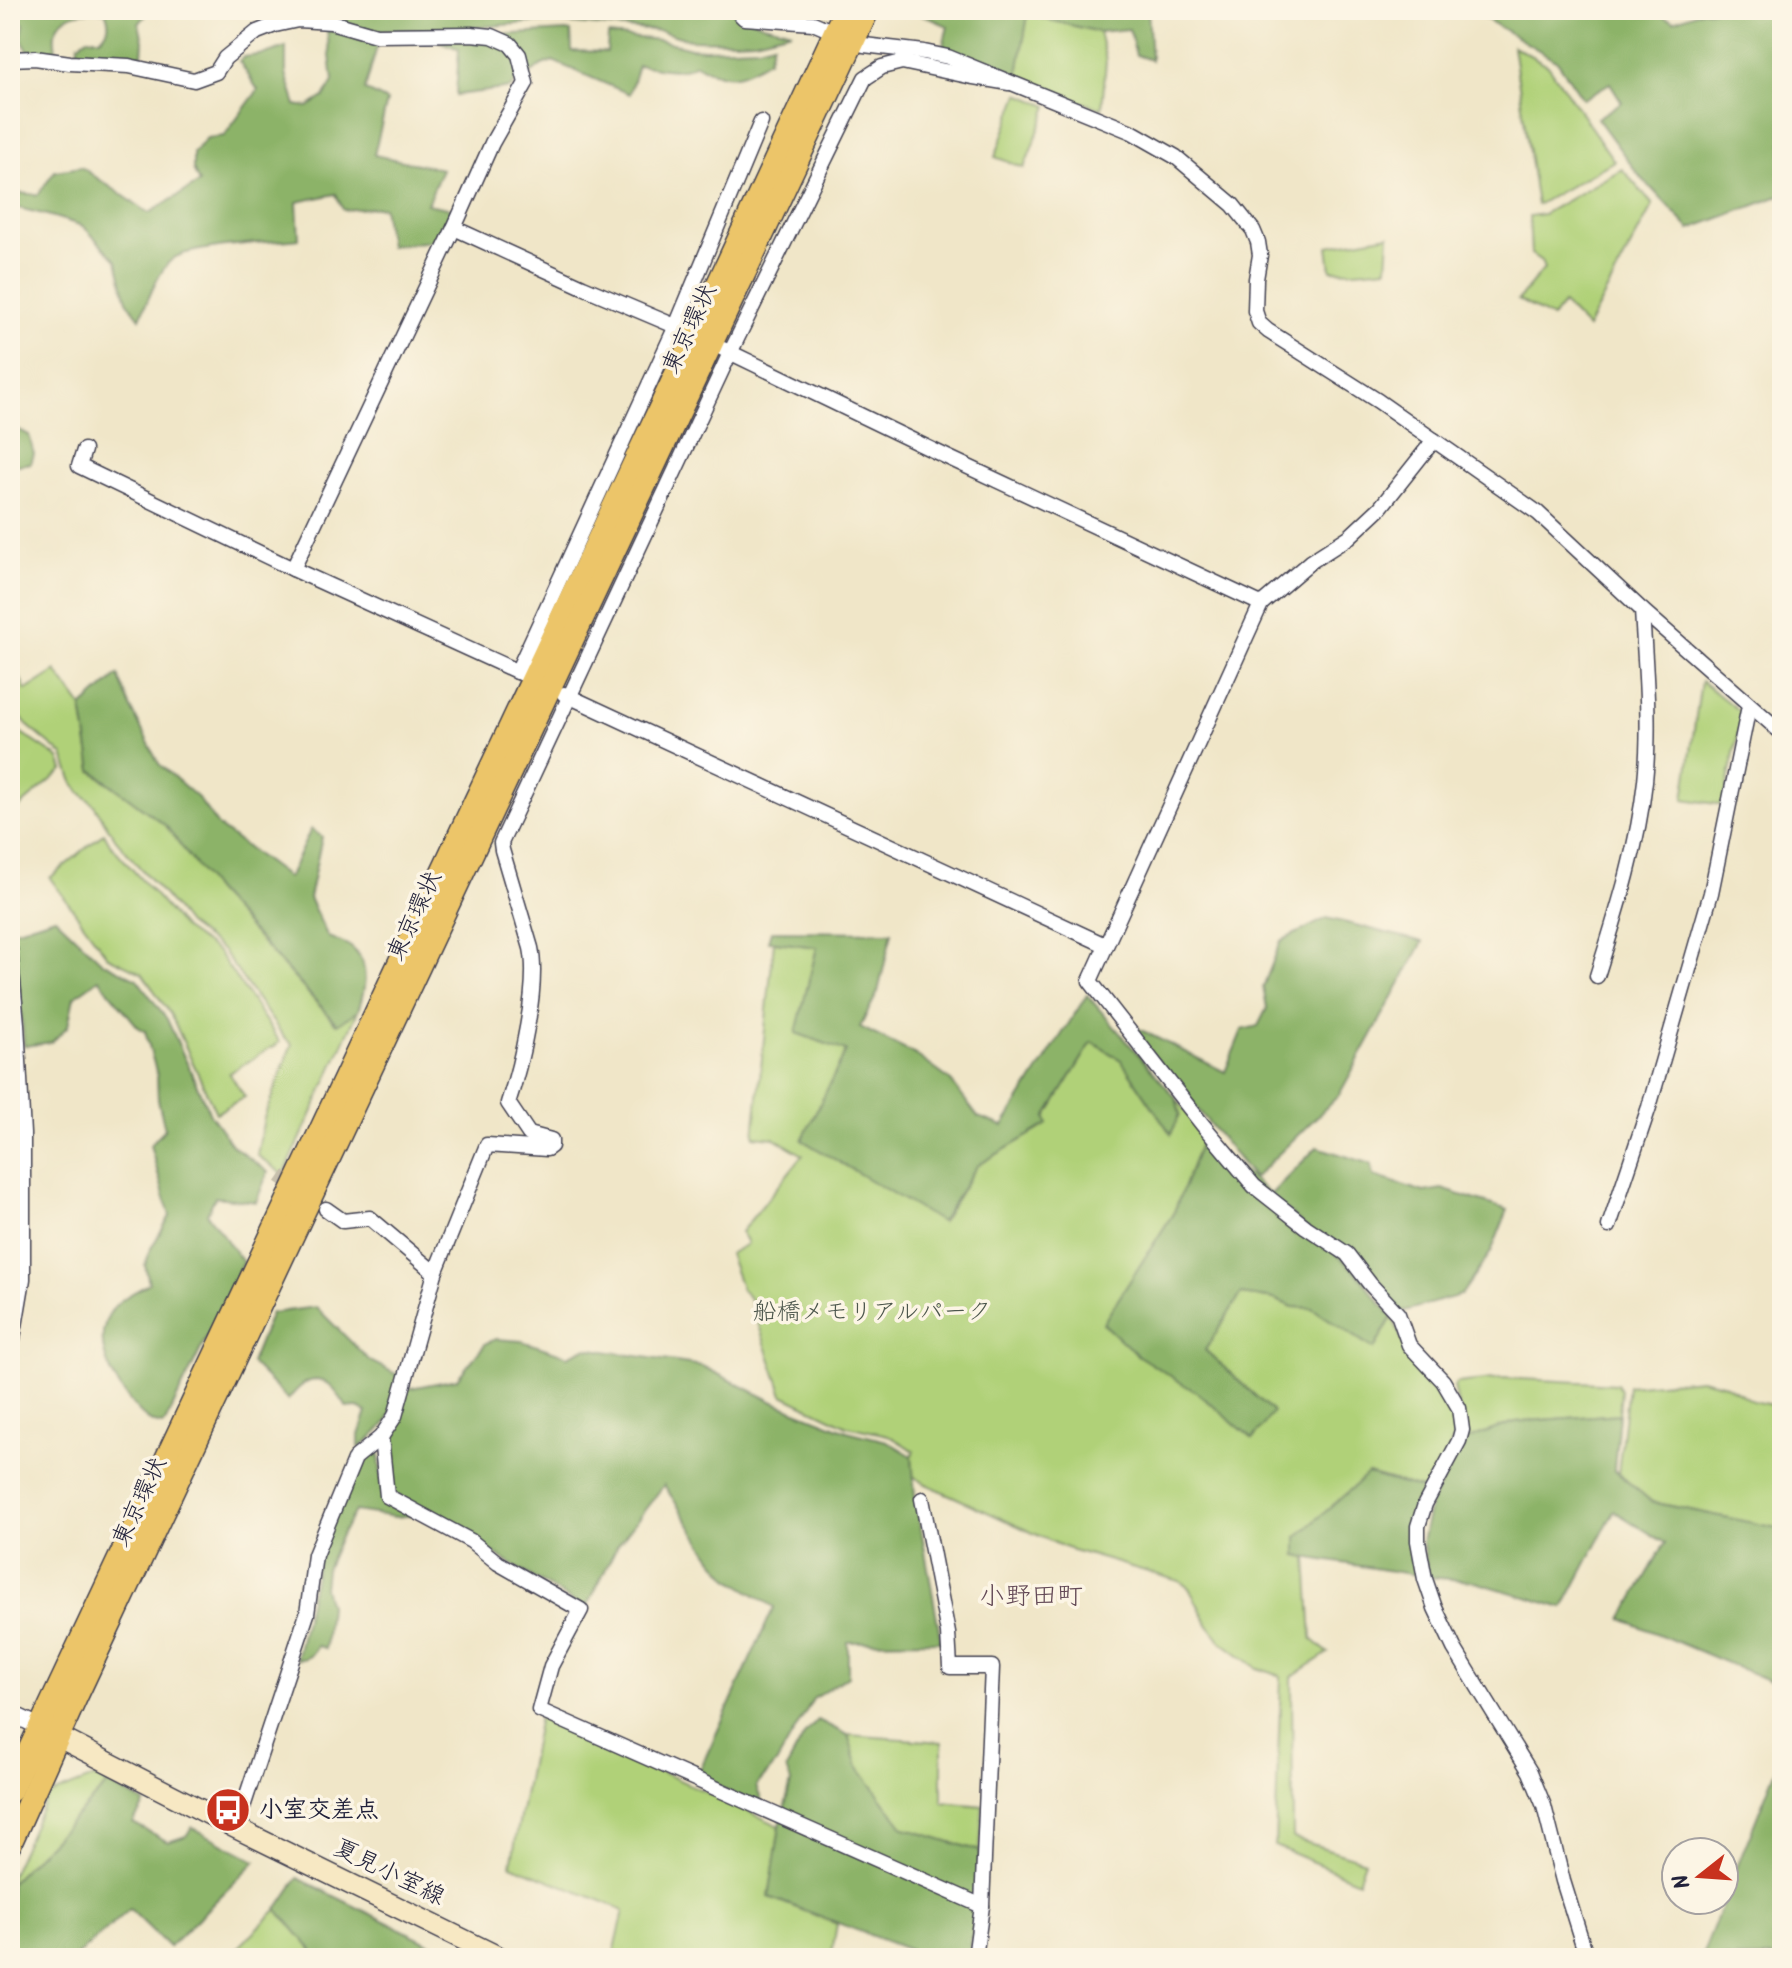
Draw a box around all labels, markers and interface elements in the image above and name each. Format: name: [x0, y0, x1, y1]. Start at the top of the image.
street label: 東京環状: [652, 277, 728, 381]
street label: 東京環状: [377, 864, 453, 968]
park label: 船橋メモリアルパーク: [753, 1293, 991, 1332]
street label: 東京環状: [102, 1450, 178, 1554]
district label: 小野田町: [979, 1576, 1083, 1618]
bus stop icon: 小室交差点: [204, 1786, 252, 1834]
place label: 小室交差点: [259, 1791, 379, 1830]
street label: 夏見小室線: [327, 1829, 451, 1917]
north arrow: [1660, 1836, 1740, 1916]
text: N: [1664, 1869, 1702, 1893]

